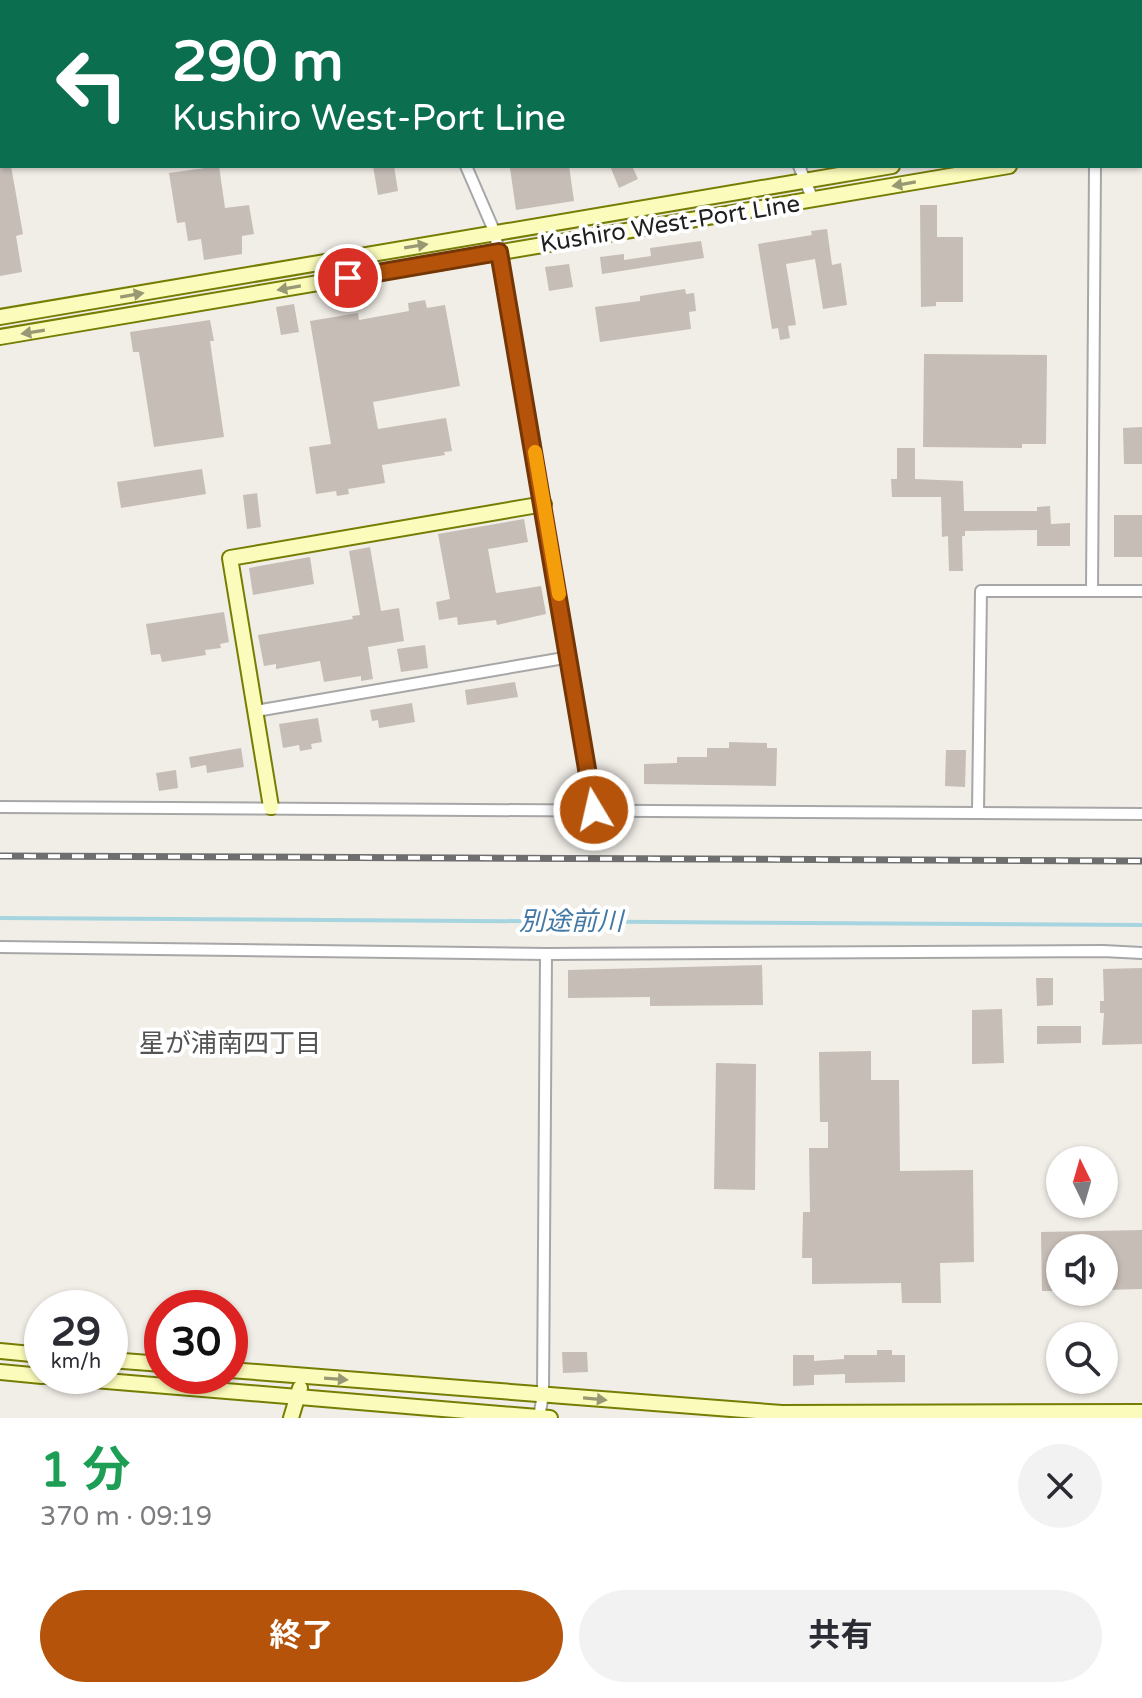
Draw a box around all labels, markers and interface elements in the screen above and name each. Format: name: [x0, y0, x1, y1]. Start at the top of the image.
text: 290 m: [172, 29, 343, 96]
icon: left: [40, 32, 144, 136]
text: Kushiro West-Port Line: [172, 97, 566, 140]
one-way arrow: [891, 179, 916, 191]
street label: Kushiro West-Port Line: [538, 189, 802, 259]
one-way arrow: [404, 240, 429, 252]
pin: [314, 244, 382, 312]
icon: arrive: [326, 256, 370, 300]
one-way arrow: [276, 282, 301, 295]
one-way arrow: [120, 288, 145, 300]
one-way arrow: [20, 326, 45, 338]
position arrow: [552, 768, 636, 852]
water label: 別途前川: [519, 906, 626, 937]
district label: 星が浦南四丁目: [139, 1028, 321, 1059]
north arrow: [1046, 1146, 1118, 1218]
map controls: [1046, 1146, 1118, 1394]
button: sound: [1046, 1234, 1118, 1306]
speed limit sign: 30: [144, 1290, 248, 1394]
text: 29: [51, 1308, 101, 1356]
button: search: [1046, 1322, 1118, 1394]
text: km/h: [51, 1350, 101, 1374]
one-way arrow: [324, 1372, 349, 1385]
one-way arrow: [583, 1393, 608, 1406]
text: 1 分: [40, 1442, 131, 1500]
button: close: [1018, 1444, 1102, 1528]
text: 370 m · 09:19: [40, 1501, 212, 1532]
button: 終了: [40, 1590, 563, 1682]
button: 共有: [579, 1590, 1102, 1682]

